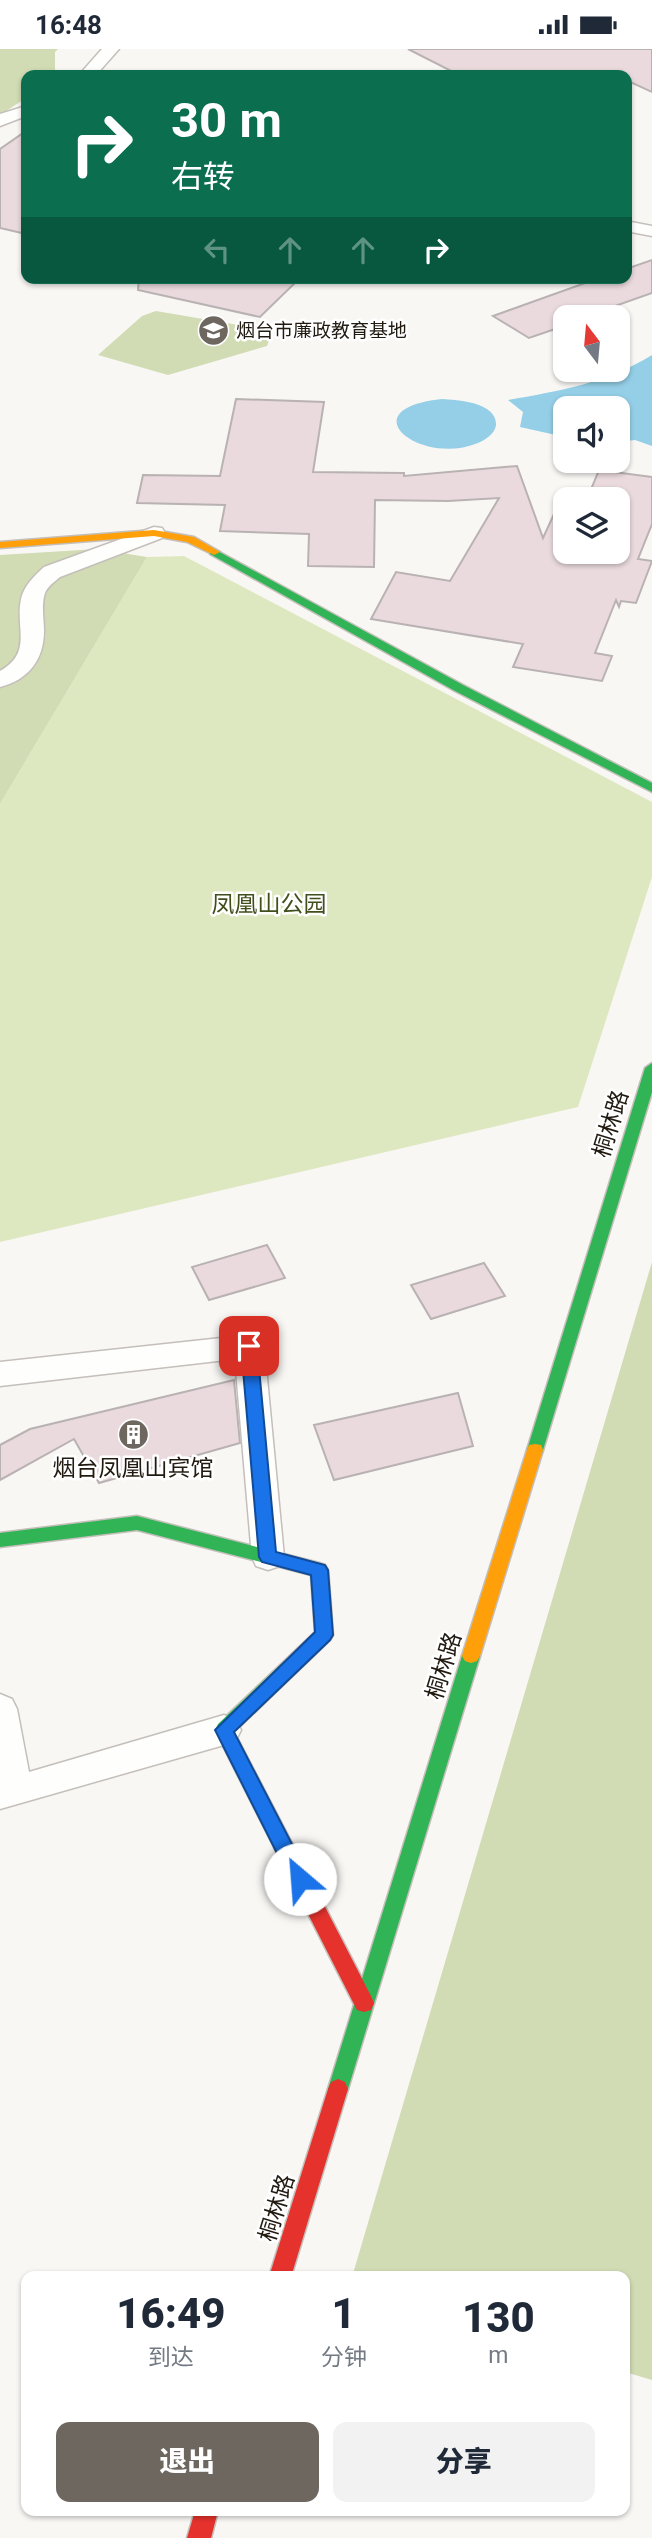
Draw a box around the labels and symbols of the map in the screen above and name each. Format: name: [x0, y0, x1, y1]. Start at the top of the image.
north arrow: [553, 305, 630, 381]
school or university icon: 烟台市廉政教育基地: [196, 313, 230, 347]
place label: 烟台市廉政教育基地: [236, 319, 407, 342]
park label: 凤凰山公园: [212, 891, 327, 918]
street label: 桐林路: [588, 1087, 634, 1161]
pin: [219, 1316, 279, 1376]
building icon: 烟台凤凰山宾馆: [116, 1417, 150, 1451]
place label: 烟台凤凰山宾馆: [53, 1455, 214, 1482]
street label: 桐林路: [421, 1629, 467, 1703]
position arrow: [263, 1842, 337, 1916]
street label: 桐林路: [254, 2171, 300, 2245]

